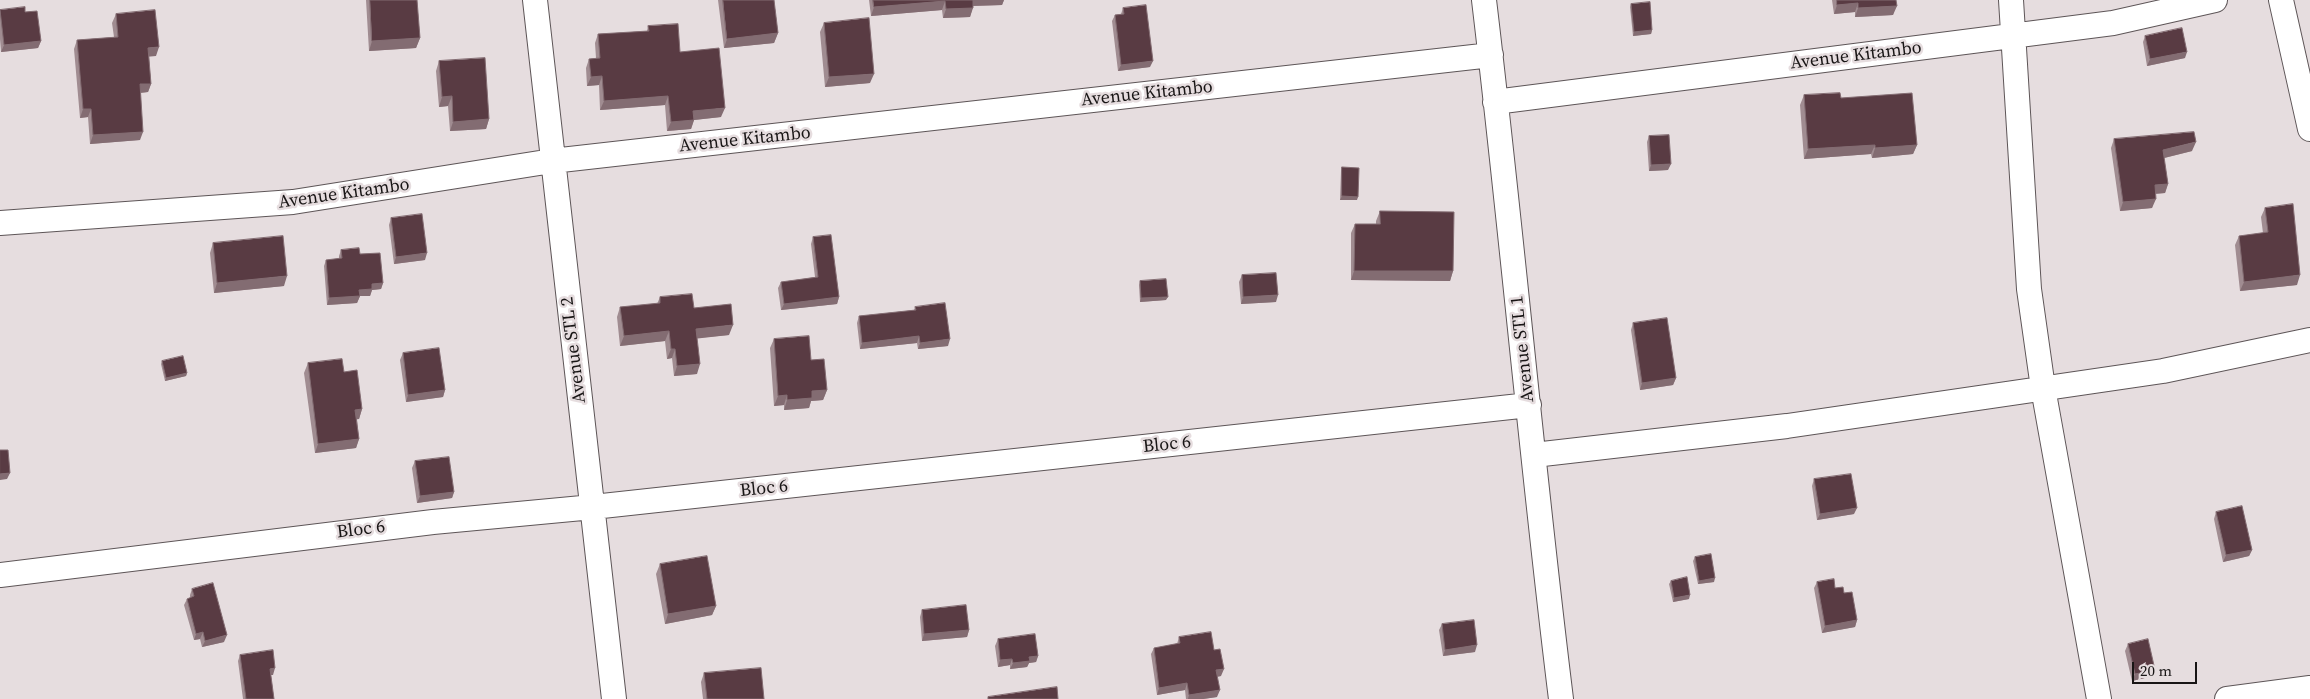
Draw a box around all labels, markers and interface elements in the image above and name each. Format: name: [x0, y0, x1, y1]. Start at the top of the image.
street label: Avenue Kitambo: [1789, 37, 1923, 75]
street label: Avenue Kitambo: [1080, 76, 1214, 112]
street label: Avenue Kitambo: [678, 122, 812, 158]
street label: Avenue Kitambo: [277, 174, 411, 214]
street label: Avenue STL 1: [1507, 295, 1539, 403]
street label: Avenue STL 2: [557, 296, 591, 404]
street label: Bloc 6: [1142, 432, 1192, 458]
street label: Bloc 6: [739, 476, 789, 502]
street label: Bloc 6: [336, 516, 386, 544]
scale bar: [2135, 652, 2200, 684]
text: 20 m: [2140, 660, 2172, 681]

